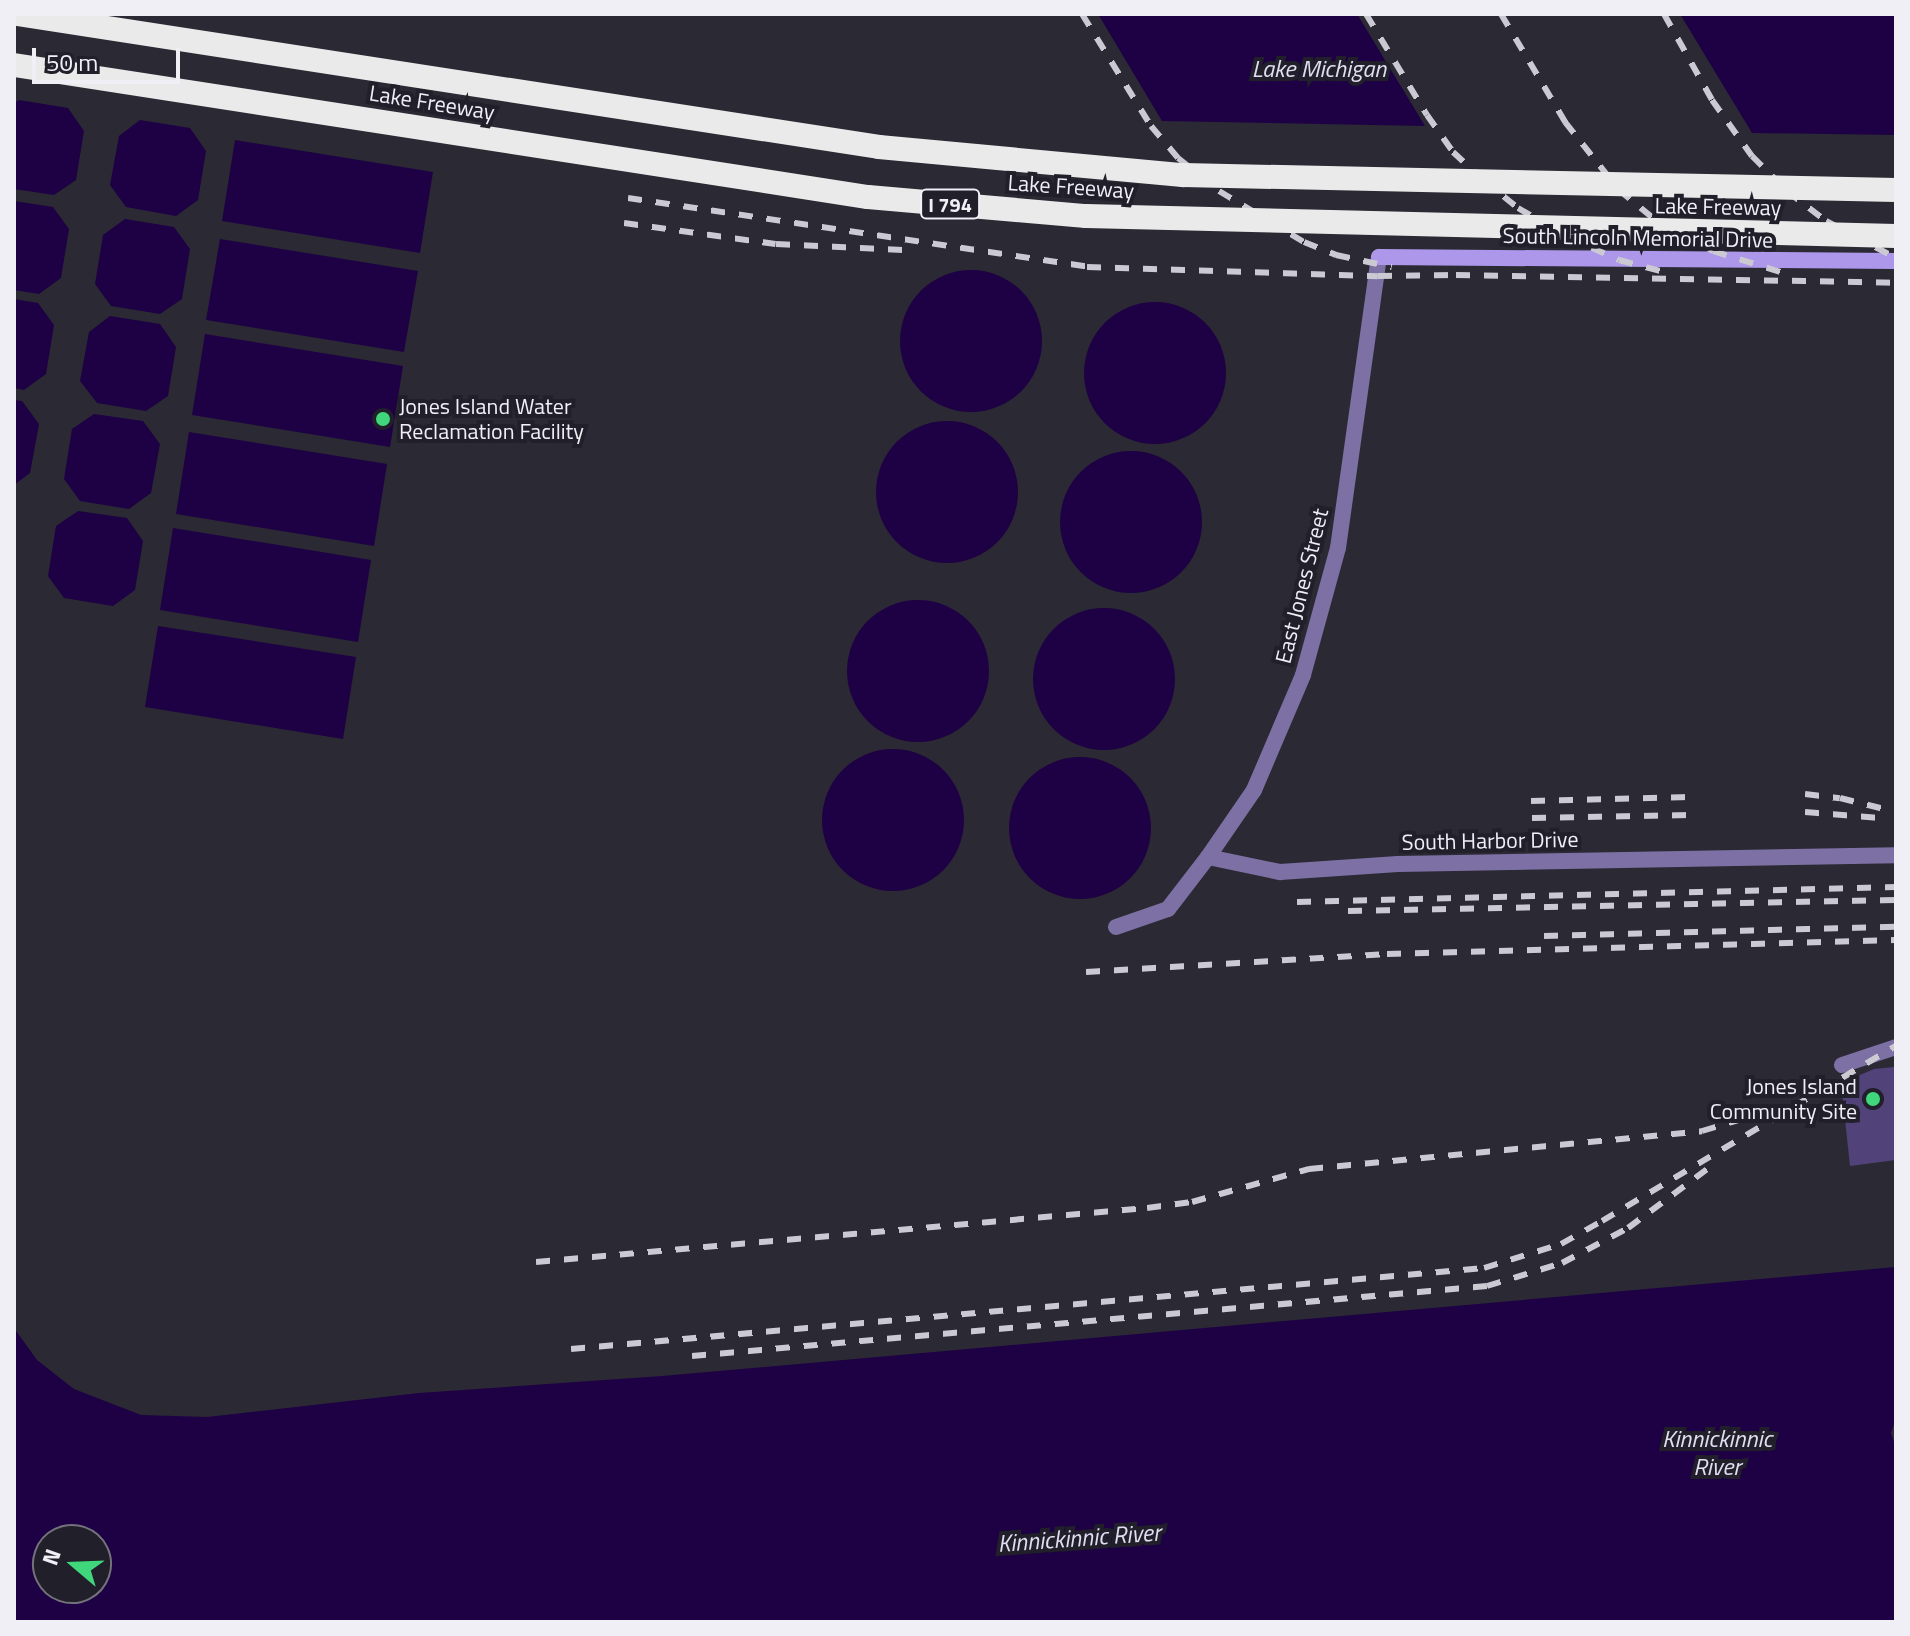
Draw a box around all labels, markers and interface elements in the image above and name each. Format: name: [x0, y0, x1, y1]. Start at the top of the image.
scale bar: [36, 32, 184, 82]
text: 50 m: [46, 44, 98, 80]
water label: Lake Michigan: [1252, 55, 1386, 83]
street label: Lake Freeway: [367, 80, 497, 126]
street label: Lake Freeway: [1007, 169, 1135, 205]
road number: I 794: [920, 188, 980, 220]
street label: Lake Freeway: [1654, 193, 1782, 221]
street label: South Lincoln Memorial Drive: [1503, 222, 1773, 254]
place label: Jones Island Water Reclamation Facility: [399, 393, 584, 444]
marker: Jones Island Water Reclamation Facility: [374, 410, 392, 428]
street label: East Jones Street: [1270, 506, 1334, 666]
street label: South Harbor Drive: [1401, 826, 1579, 856]
place label: Jones Island Community Site: [1710, 1073, 1857, 1124]
marker: Jones Island Community Site: [1864, 1090, 1882, 1108]
water label: Kinnickinnic River: [1662, 1425, 1772, 1481]
water label: Kinnickinnic River: [997, 1518, 1161, 1558]
north arrow: [32, 1524, 112, 1604]
text: N: [33, 1544, 70, 1570]

